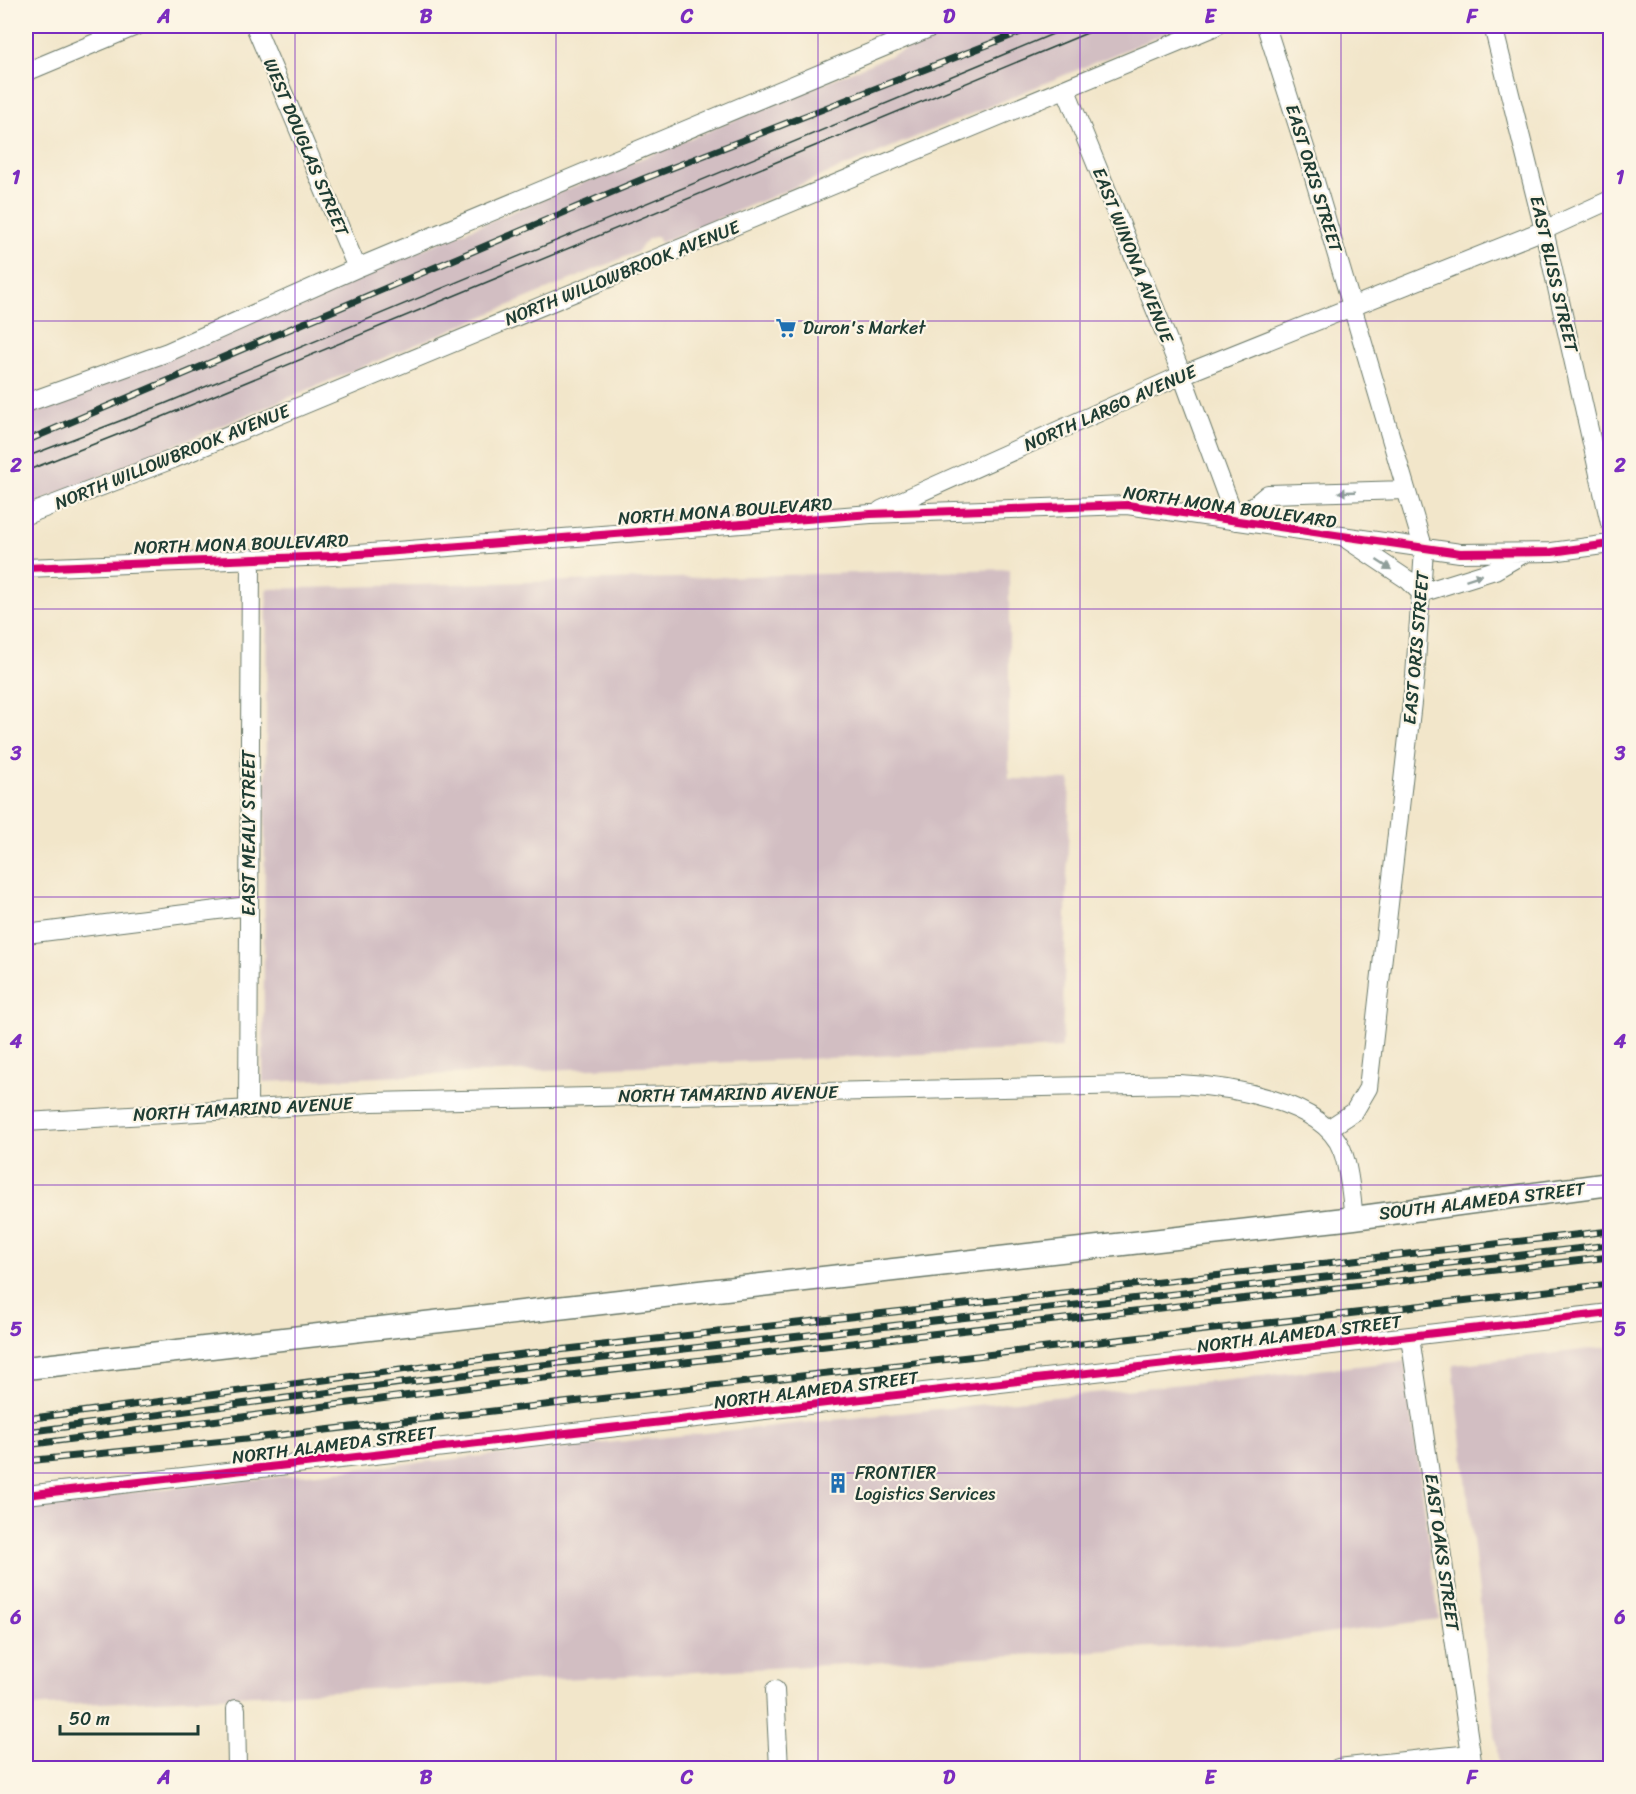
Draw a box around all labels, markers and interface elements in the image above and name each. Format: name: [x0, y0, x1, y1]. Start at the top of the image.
text: A: [156, 0, 171, 34]
text: B: [420, 0, 433, 34]
text: C: [680, 0, 694, 34]
text: D: [943, 0, 956, 34]
text: E: [1204, 0, 1217, 34]
text: F: [1466, 0, 1479, 34]
street label: WEST DOUGLAS STREET: [254, 53, 359, 242]
street label: EAST ORIS STREET: [1276, 100, 1352, 257]
text: 1: [12, 160, 21, 195]
text: 1: [1616, 160, 1625, 195]
street label: EAST WINONA AVENUE: [1083, 162, 1183, 349]
street label: EAST BLISS STREET: [1520, 193, 1588, 356]
street label: NORTH WILLOWBROOK AVENUE: [499, 211, 746, 335]
place label: Duron's Market: [803, 312, 926, 344]
supermarket icon: Duron's Market: [774, 316, 798, 340]
street label: NORTH LARGO AVENUE: [1018, 355, 1203, 460]
street label: NORTH WILLOWBROOK AVENUE: [49, 395, 296, 519]
text: 2: [9, 448, 22, 483]
text: 2: [1613, 448, 1626, 483]
street label: NORTH MONA BOULEVARD: [1121, 476, 1339, 538]
one-way arrow: [1338, 487, 1357, 497]
street label: NORTH MONA BOULEVARD: [617, 488, 833, 534]
street label: NORTH MONA BOULEVARD: [133, 524, 349, 564]
one-way arrow: [1376, 560, 1392, 571]
street label: EAST ORIS STREET: [1393, 569, 1439, 726]
one-way arrow: [1465, 572, 1483, 581]
text: 3: [10, 736, 22, 771]
text: 3: [1614, 736, 1626, 771]
street label: EAST MEALY STREET: [233, 749, 265, 916]
text: 4: [9, 1024, 23, 1059]
text: 4: [1613, 1024, 1627, 1059]
street label: NORTH TAMARIND AVENUE: [618, 1076, 839, 1112]
street label: NORTH TAMARIND AVENUE: [132, 1087, 355, 1131]
street label: SOUTH ALAMEDA STREET: [1377, 1172, 1588, 1230]
street label: NORTH ALAMEDA STREET: [1195, 1305, 1404, 1362]
text: 5: [10, 1312, 22, 1347]
text: 5: [1614, 1312, 1626, 1347]
street label: NORTH ALAMEDA STREET: [712, 1361, 921, 1418]
street label: NORTH ALAMEDA STREET: [230, 1416, 439, 1473]
place label: FRONTIER Logistics Services: [855, 1457, 996, 1510]
building icon: FRONTIER Logistics Services: [826, 1471, 850, 1495]
street label: EAST OAKS STREET: [1415, 1471, 1469, 1634]
text: 6: [9, 1600, 22, 1635]
text: 6: [1613, 1600, 1626, 1635]
scale bar: [60, 1698, 198, 1736]
text: 50 m: [69, 1703, 110, 1735]
text: A: [156, 1760, 171, 1794]
text: B: [420, 1760, 433, 1794]
text: C: [680, 1760, 694, 1794]
text: D: [943, 1760, 956, 1794]
text: E: [1204, 1760, 1217, 1794]
text: F: [1466, 1760, 1479, 1794]

